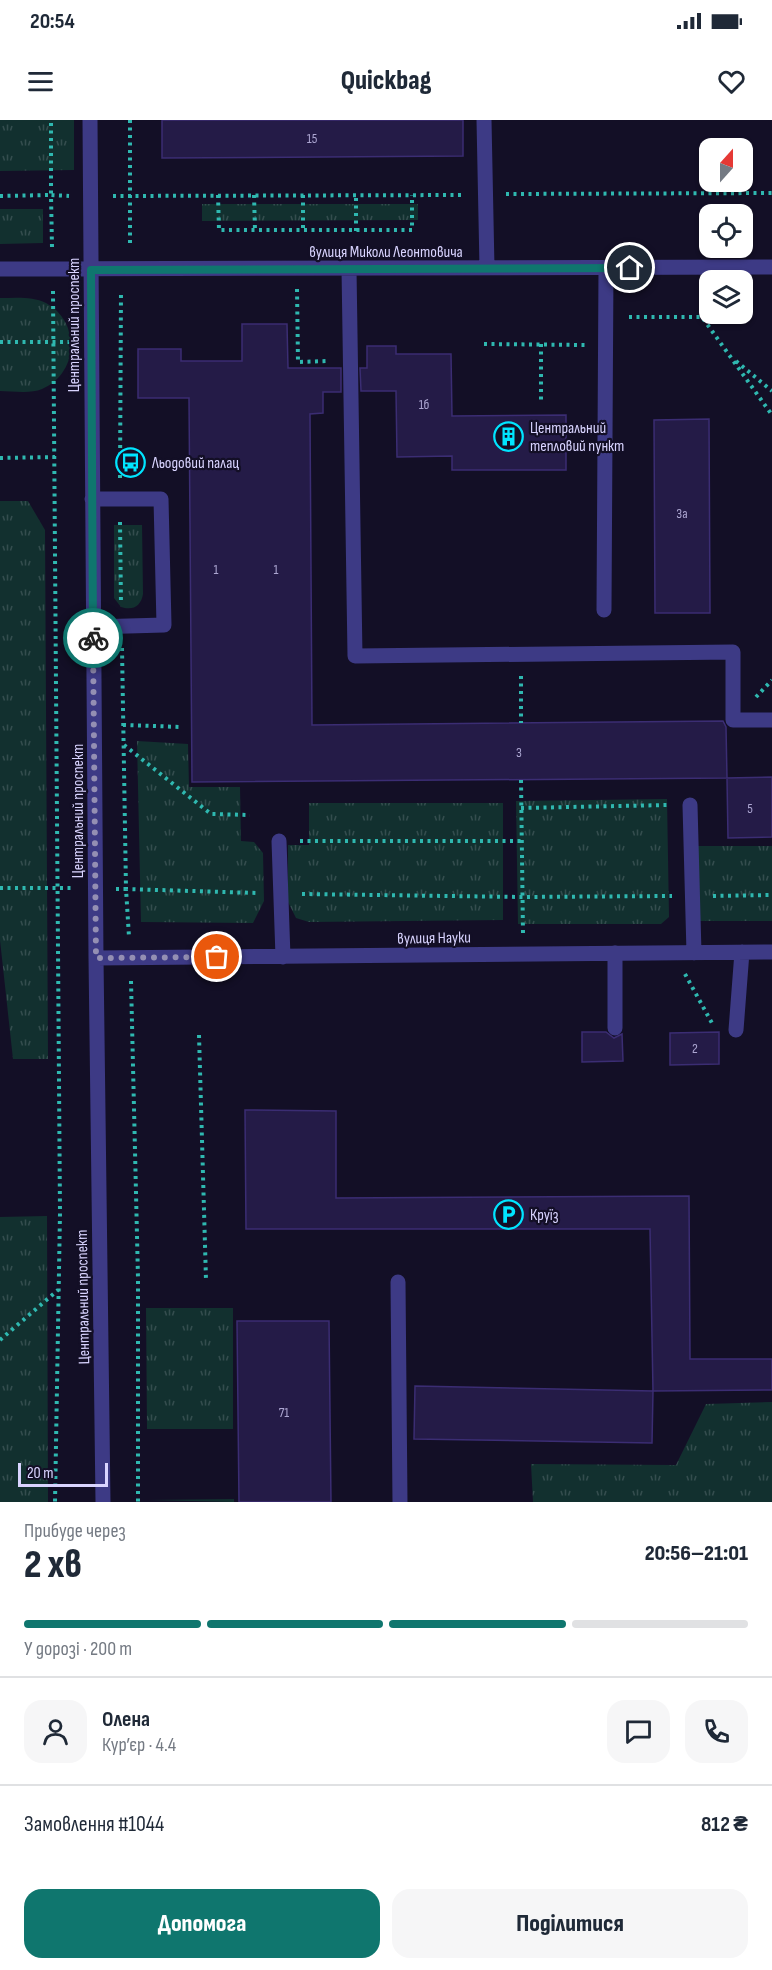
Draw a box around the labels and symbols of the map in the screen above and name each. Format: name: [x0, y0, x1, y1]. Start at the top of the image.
house number: 15: [307, 130, 318, 147]
north arrow: [699, 138, 753, 192]
pin: [604, 242, 655, 293]
street label: вулиця Миколи Леонтовича: [309, 243, 463, 262]
street label: Центральний проспект: [65, 258, 84, 392]
house number: 1б: [419, 396, 430, 413]
place label: Центральний тепловий пункт: [530, 419, 624, 456]
building icon: Центральний тепловий пункт: [493, 420, 525, 452]
bus stop icon: Льодовий палац: [115, 446, 147, 478]
place label: Льодовий палац: [151, 454, 239, 473]
house number: 3а: [676, 505, 688, 522]
house number: 1: [214, 561, 219, 578]
house number: 1: [274, 561, 279, 578]
courier: [63, 608, 123, 668]
street label: Центральний проспект: [69, 744, 88, 878]
house number: 3: [516, 744, 522, 761]
house number: 5: [747, 800, 753, 817]
street label: вулиця Науки: [397, 928, 471, 949]
pin: [191, 931, 242, 982]
house number: 2: [692, 1040, 698, 1057]
parking icon: Круїз: [493, 1198, 525, 1230]
place label: Круїз: [530, 1206, 559, 1225]
street label: Центральний проспект: [73, 1230, 94, 1364]
house number: 71: [279, 1404, 289, 1421]
scale bar: [18, 1460, 108, 1488]

